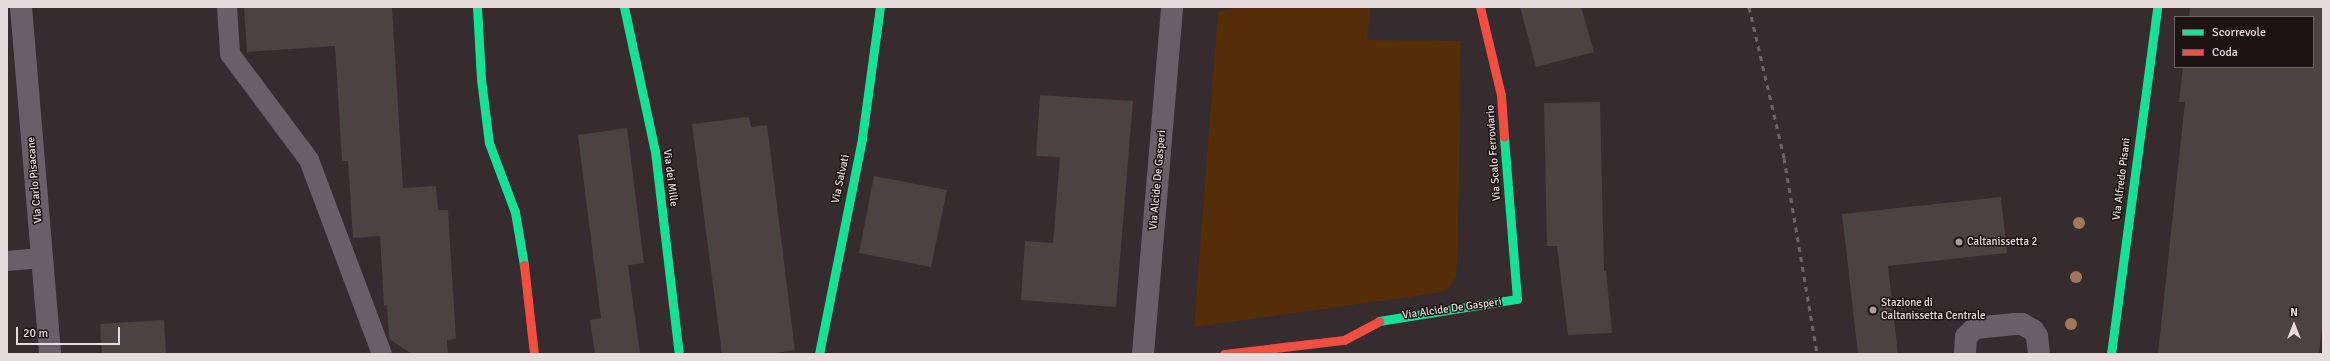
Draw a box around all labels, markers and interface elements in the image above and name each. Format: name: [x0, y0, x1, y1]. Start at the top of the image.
legend: [2174, 16, 2314, 68]
text: Scorrevole: [2212, 25, 2266, 40]
text: Coda: [2212, 45, 2238, 60]
street label: Via Scalo Ferroviario: [1484, 105, 1504, 201]
street label: Via Alcide De Gasperi: [1147, 130, 1169, 230]
street label: Via Carlo Pisacane: [25, 136, 45, 224]
street label: Via Alfredo Pisani: [2110, 137, 2134, 221]
street label: Via dei Mille: [660, 149, 680, 207]
street label: Via Salvati: [829, 153, 853, 205]
place label: Caltanissetta 2: [1967, 235, 2037, 249]
marker: Caltanissetta 2: [1954, 237, 1964, 247]
street label: Via Alcide De Gasperi: [1402, 295, 1502, 323]
place label: Stazione di Caltanissetta Centrale: [1881, 297, 1986, 323]
marker: Stazione di Caltanissetta Centrale: [1868, 305, 1878, 315]
north arrow: [2274, 305, 2314, 345]
text: N: [2290, 306, 2298, 319]
scale bar: [18, 319, 122, 345]
text: 20 m: [23, 326, 48, 341]

